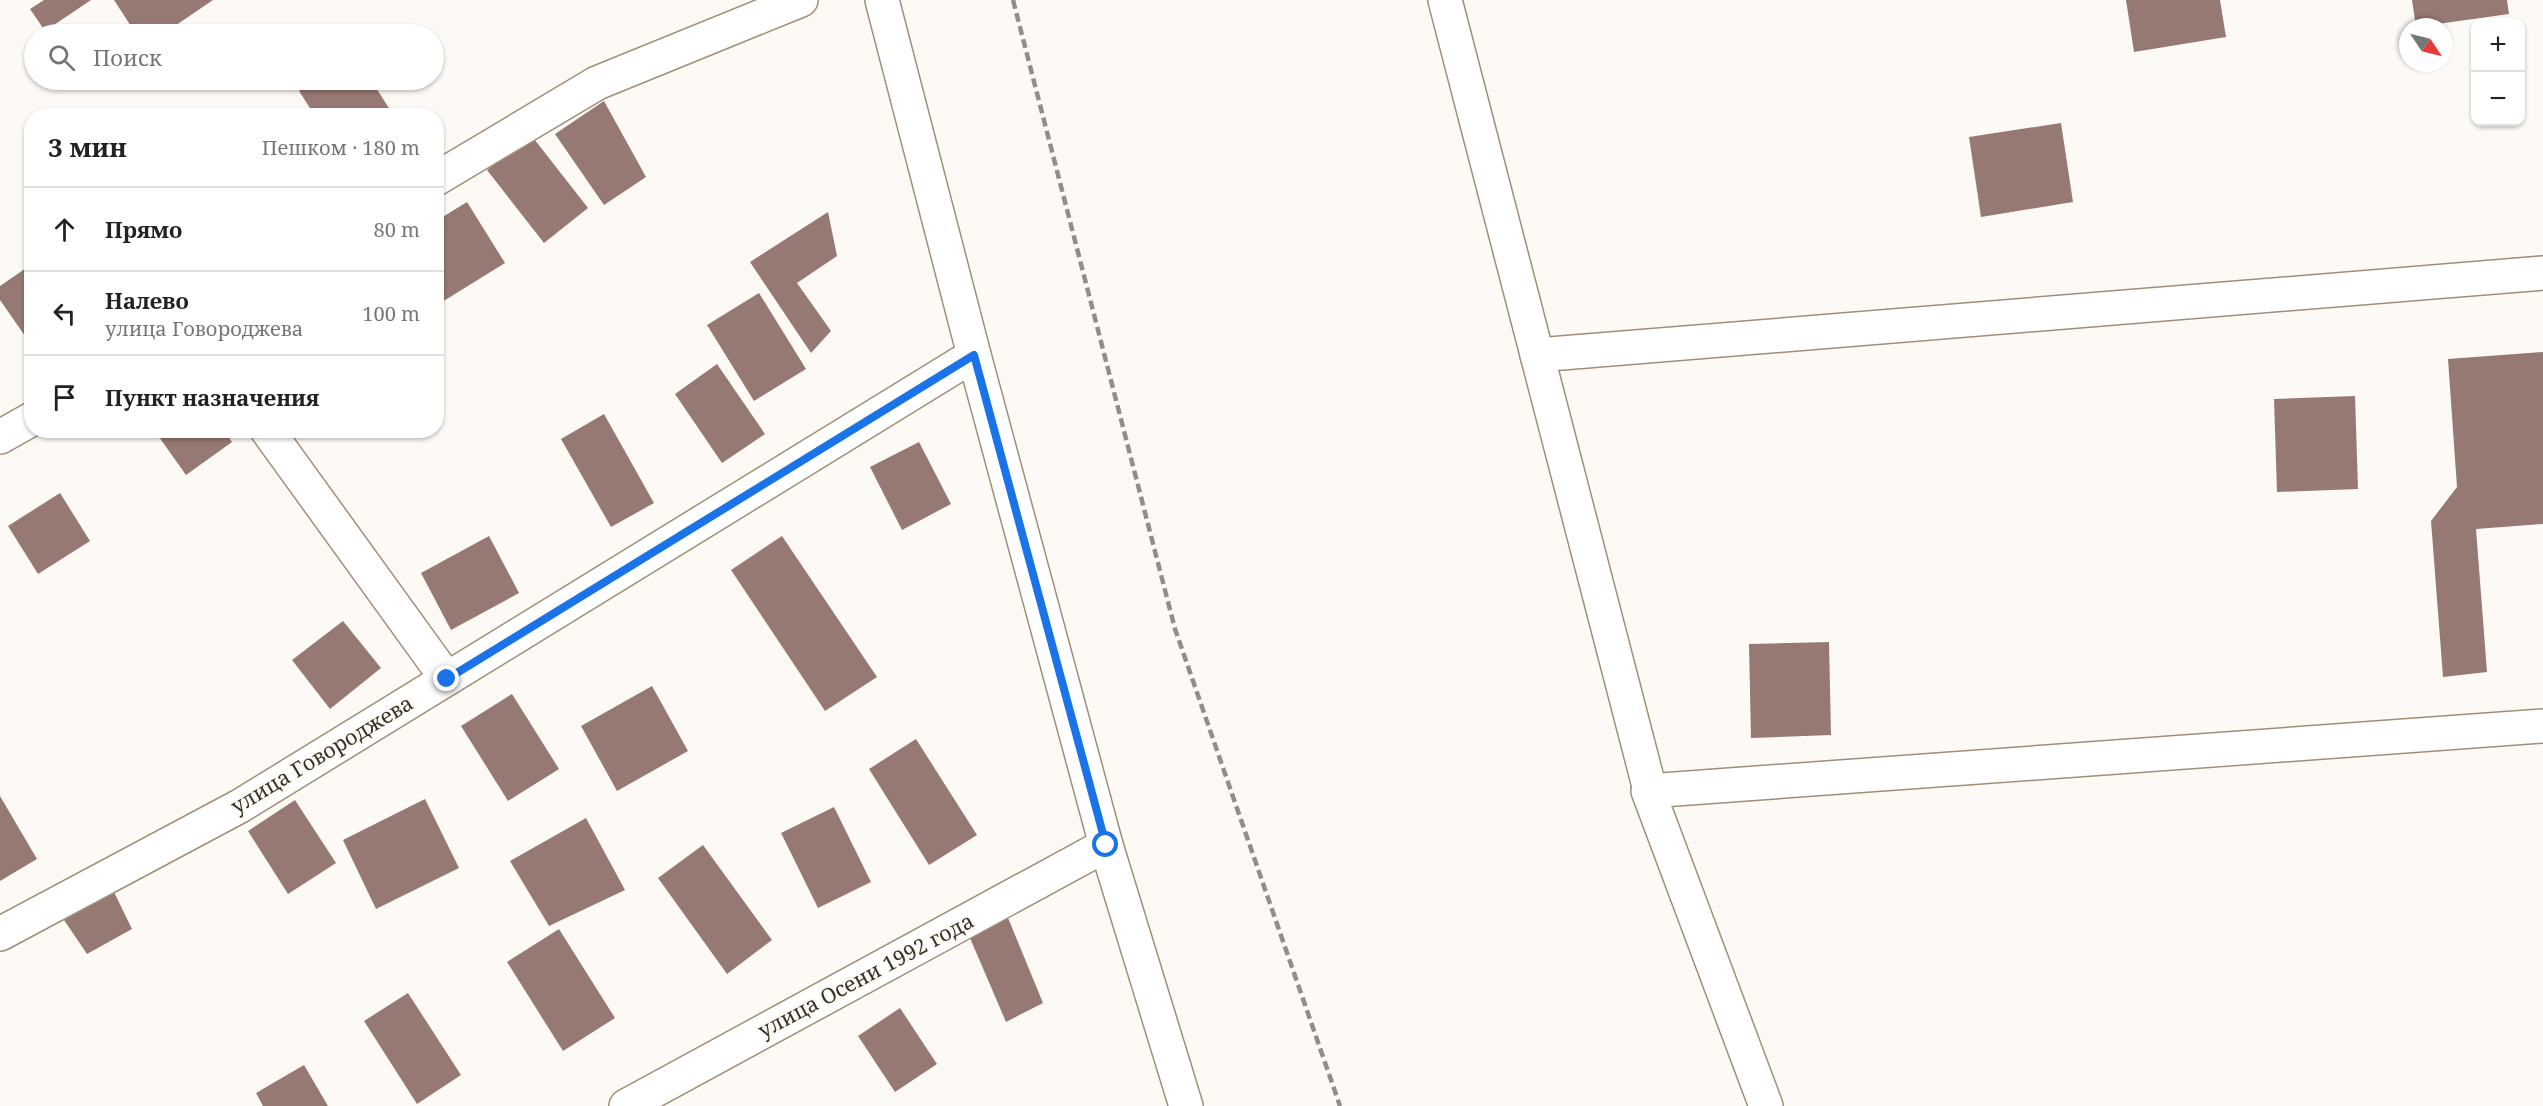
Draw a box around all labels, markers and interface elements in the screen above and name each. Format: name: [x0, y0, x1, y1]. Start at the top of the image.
north arrow: [2399, 18, 2453, 72]
map controls: [2471, 18, 2525, 126]
button: +: [2471, 18, 2525, 72]
search box: [24, 24, 444, 90]
icon: search: [45, 41, 78, 74]
text: Поиск: [93, 42, 162, 72]
button: −: [2471, 72, 2525, 126]
text: 3 мин: [48, 129, 127, 165]
text: Пешком · 180 m: [262, 134, 420, 161]
icon: ahead: [48, 213, 81, 246]
text: Прямо: [105, 214, 182, 244]
text: 80 m: [374, 216, 420, 243]
text: Налево: [105, 285, 189, 315]
icon: left: [48, 297, 81, 330]
text: 100 m: [362, 300, 420, 327]
text: улица Говороджева: [105, 315, 303, 342]
icon: arrive: [48, 381, 81, 414]
text: Пункт назначения: [105, 382, 319, 412]
route end: [433, 665, 459, 691]
street label: улица Говороджева: [225, 689, 418, 820]
route start: [1092, 831, 1118, 857]
street label: улица Осени 1992 года: [753, 906, 978, 1044]

